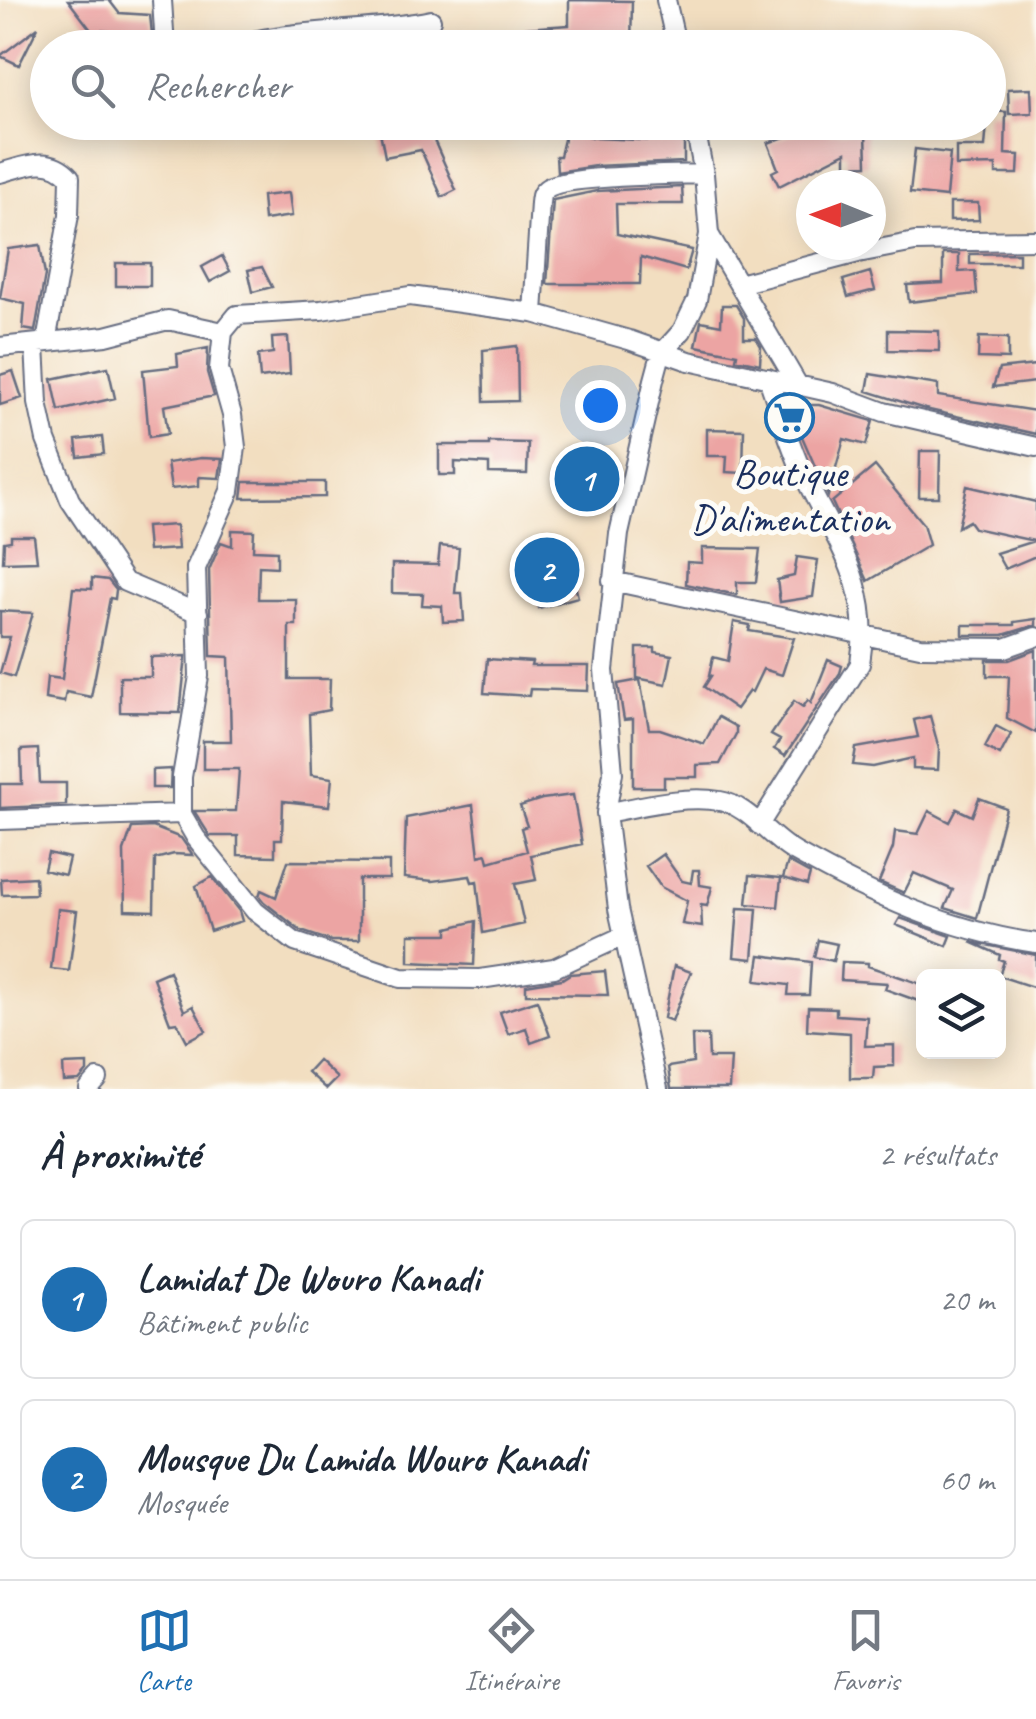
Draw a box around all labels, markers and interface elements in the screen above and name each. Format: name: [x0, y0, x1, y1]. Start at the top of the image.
search box: [30, 30, 1006, 140]
icon: search: [65, 58, 120, 113]
text: Rechercher: [145, 62, 291, 109]
north arrow: [796, 170, 886, 260]
your location: [575, 380, 626, 431]
supermarket icon: Boutique D'alimentation: [764, 391, 816, 443]
pin: 1: [554, 442, 620, 516]
place label: Boutique D'alimentation: [691, 448, 891, 544]
pin: 2: [514, 532, 580, 608]
map controls: [916, 969, 1006, 1059]
button: layers: [916, 969, 1006, 1059]
text: À proximité: [40, 1128, 200, 1181]
text: 2 résultats: [879, 1134, 996, 1175]
text: Lamidat De Wouro Kanadi: [137, 1255, 479, 1302]
text: 1: [67, 1279, 82, 1320]
text: 20 m: [940, 1279, 994, 1320]
text: Bâtiment public: [137, 1302, 308, 1343]
text: Mousque Du Lamida Wouro Kanadi: [137, 1435, 586, 1482]
text: 2: [67, 1459, 82, 1500]
text: 60 m: [940, 1459, 994, 1500]
text: Mosquée: [137, 1482, 227, 1523]
tab: Carte: [137, 1603, 192, 1698]
tab: Itinéraire: [465, 1603, 559, 1698]
tab: Favoris: [832, 1603, 900, 1698]

